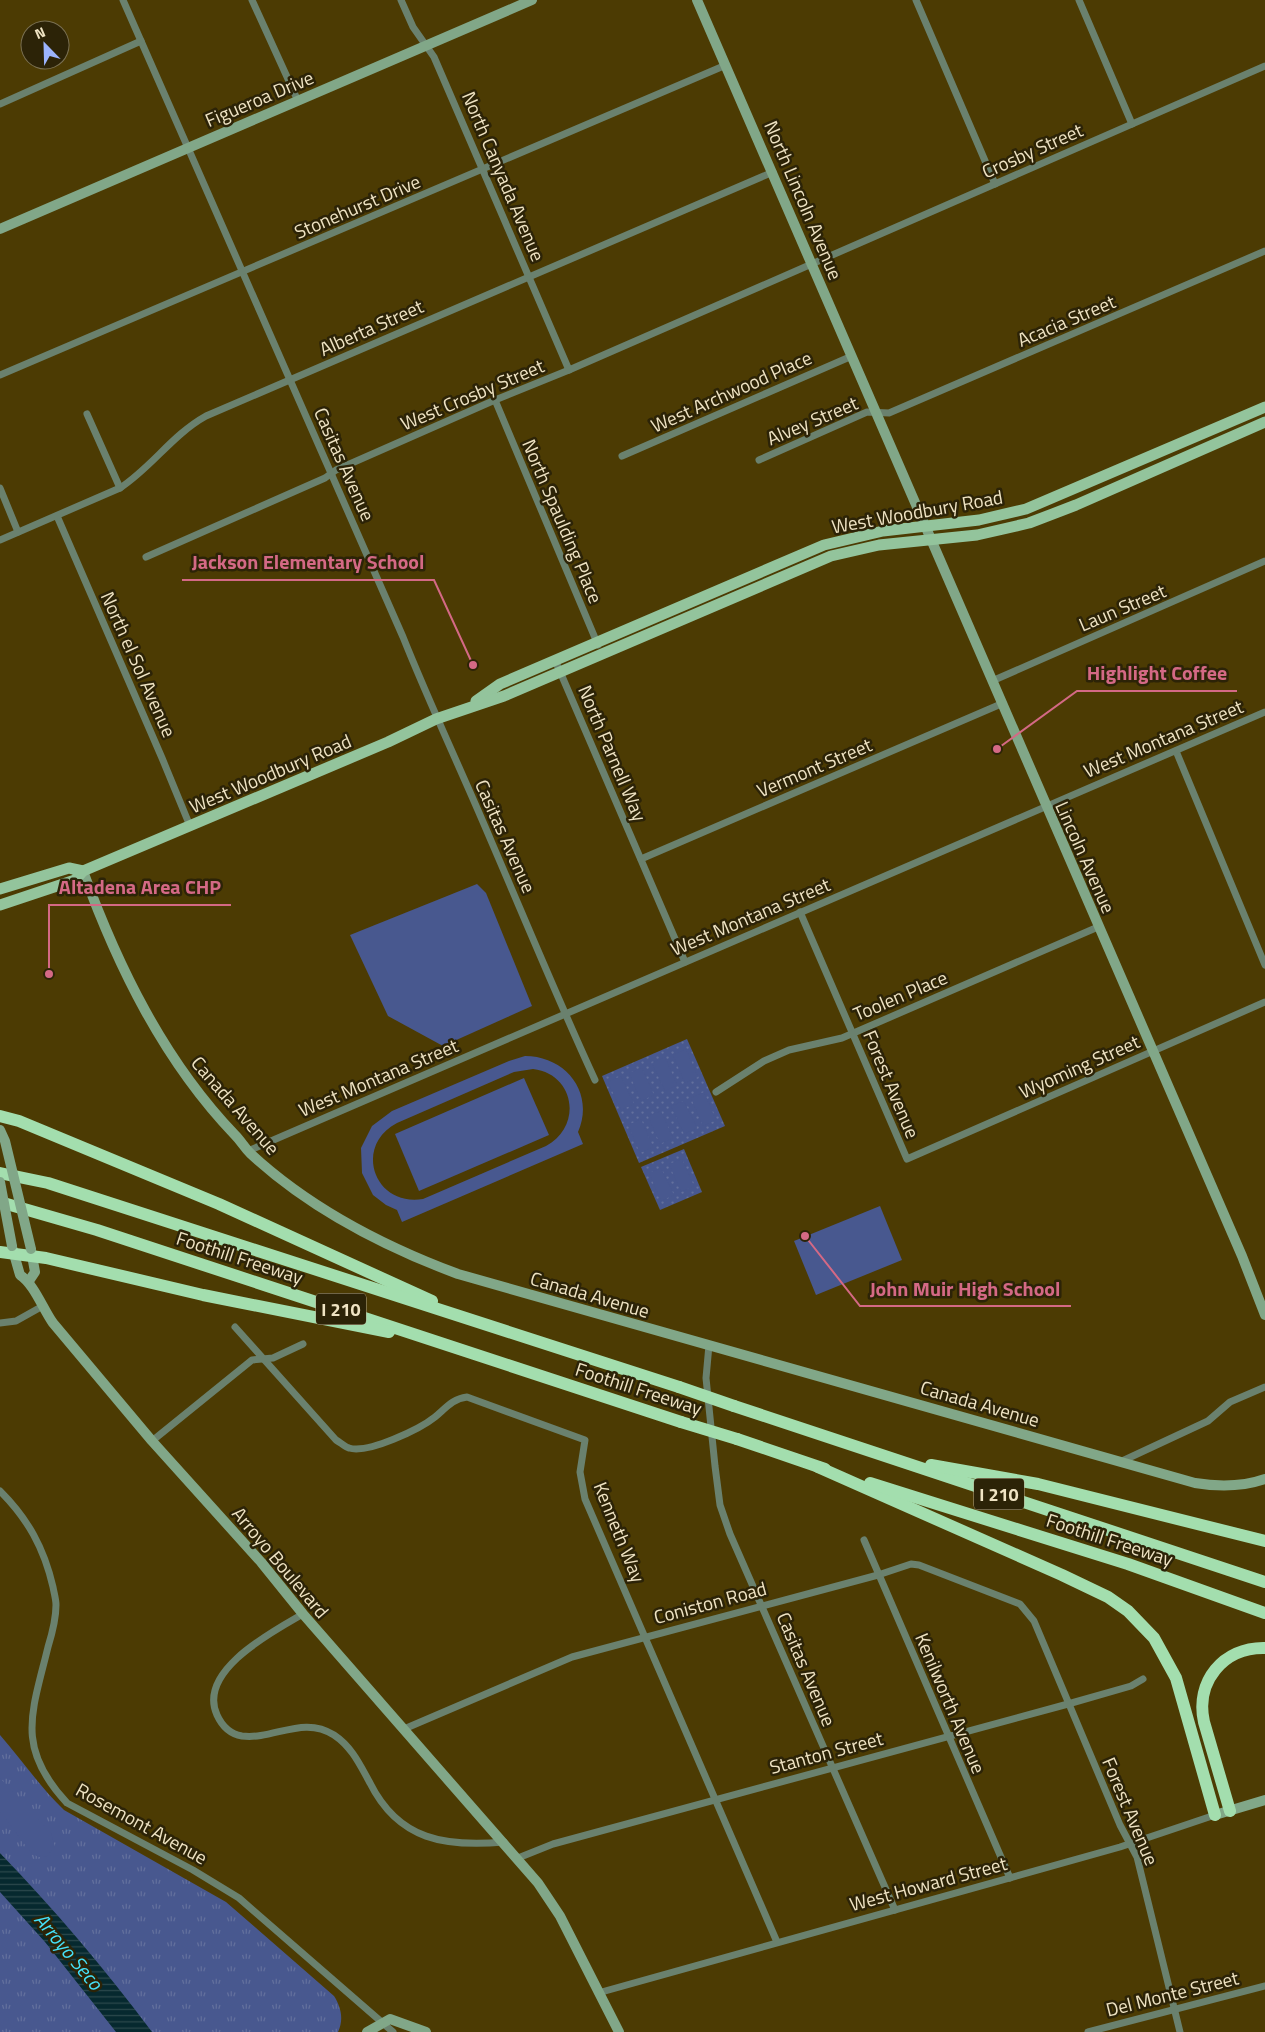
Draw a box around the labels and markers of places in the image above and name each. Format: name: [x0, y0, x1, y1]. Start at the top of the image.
callout: Jackson Elementary School: [182, 545, 434, 580]
callout: Highlight Coffee: [1077, 656, 1237, 691]
callout: Altadena Area CHP: [49, 870, 231, 905]
callout: John Muir High School: [860, 1271, 1071, 1306]

